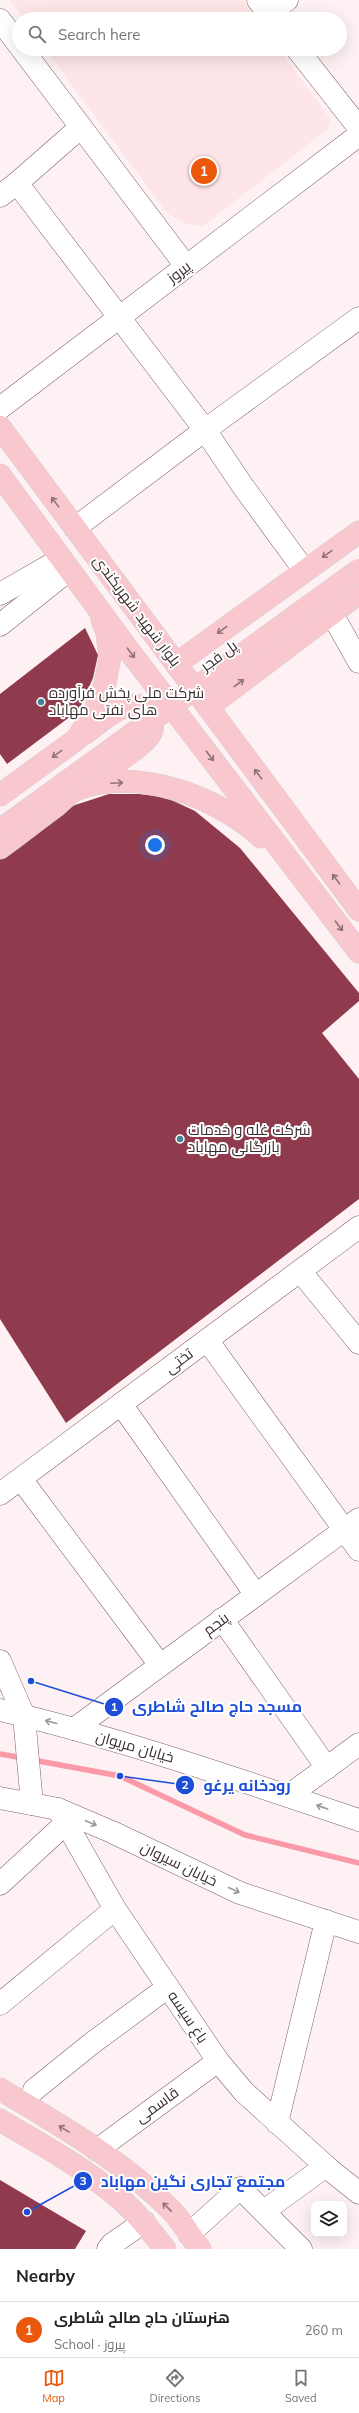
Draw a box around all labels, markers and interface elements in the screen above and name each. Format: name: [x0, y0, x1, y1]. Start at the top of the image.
search box: [12, 12, 347, 56]
icon: search: [26, 23, 48, 45]
text: Search here: [58, 25, 140, 44]
pin: 1: [191, 156, 217, 186]
street label: پیروز: [162, 256, 195, 288]
one-way arrow: [51, 496, 60, 507]
one-way arrow: [322, 550, 333, 558]
street label: بلوار شهید شهریکندی: [89, 551, 185, 671]
one-way arrow: [216, 626, 227, 635]
street label: پل فجر: [196, 636, 241, 677]
one-way arrow: [127, 647, 135, 658]
one-way arrow: [233, 679, 244, 688]
place label: شرکت ملی پخش فرآورده های نفتی مهاباد: [49, 683, 204, 720]
marker: شرکت ملی پخش فرآورده های نفتی مهاباد: [36, 697, 46, 707]
one-way arrow: [51, 749, 62, 758]
one-way arrow: [205, 751, 214, 762]
one-way arrow: [254, 769, 262, 780]
one-way arrow: [110, 780, 123, 787]
your location: [145, 835, 165, 855]
one-way arrow: [332, 873, 340, 884]
one-way arrow: [335, 921, 344, 932]
place label: شرکت غله و خدمات بازرگانی مهاباد: [188, 1120, 311, 1157]
marker: شرکت غله و خدمات بازرگانی مهاباد: [175, 1134, 185, 1144]
street label: تختی: [161, 1344, 197, 1378]
street label: پنجم: [199, 1608, 233, 1640]
callout: مسجد حاج صالح شاطری: [104, 1693, 310, 1721]
text: مسجد حاج صالح شاطری: [132, 1696, 302, 1717]
text: 1: [110, 1699, 118, 1714]
one-way arrow: [45, 1718, 58, 1726]
street label: خیابان مریوان: [94, 1726, 176, 1768]
callout: رودخانه یرغو: [175, 1771, 298, 1799]
text: رودخانه یرغو: [203, 1775, 291, 1795]
text: 2: [181, 1777, 189, 1792]
one-way arrow: [316, 1803, 328, 1811]
one-way arrow: [85, 1820, 97, 1827]
street label: خیابان سیروان: [137, 1837, 221, 1891]
one-way arrow: [228, 1887, 240, 1894]
street label: باغ سیسه: [162, 1987, 213, 2048]
street label: قاسمی: [131, 2082, 183, 2128]
one-way arrow: [59, 2125, 70, 2133]
callout: مجتمع تجاری نگین مهاباد: [73, 2167, 294, 2195]
text: مجتمع تجاری نگین مهاباد: [101, 2171, 285, 2192]
text: 3: [79, 2173, 87, 2188]
map controls: [311, 2201, 347, 2237]
button: layers: [311, 2201, 347, 2237]
one-way arrow: [162, 2202, 172, 2212]
text: Nearby: [16, 2265, 75, 2286]
text: هنرستان حاج صالح شاطری: [54, 2308, 230, 2327]
text: 1: [25, 2322, 33, 2338]
text: 260 m: [305, 2322, 343, 2338]
text: School · پیروز: [54, 2336, 126, 2352]
tab: Map: [42, 2367, 65, 2405]
tab: Directions: [150, 2367, 200, 2405]
tab: Saved: [285, 2367, 317, 2405]

